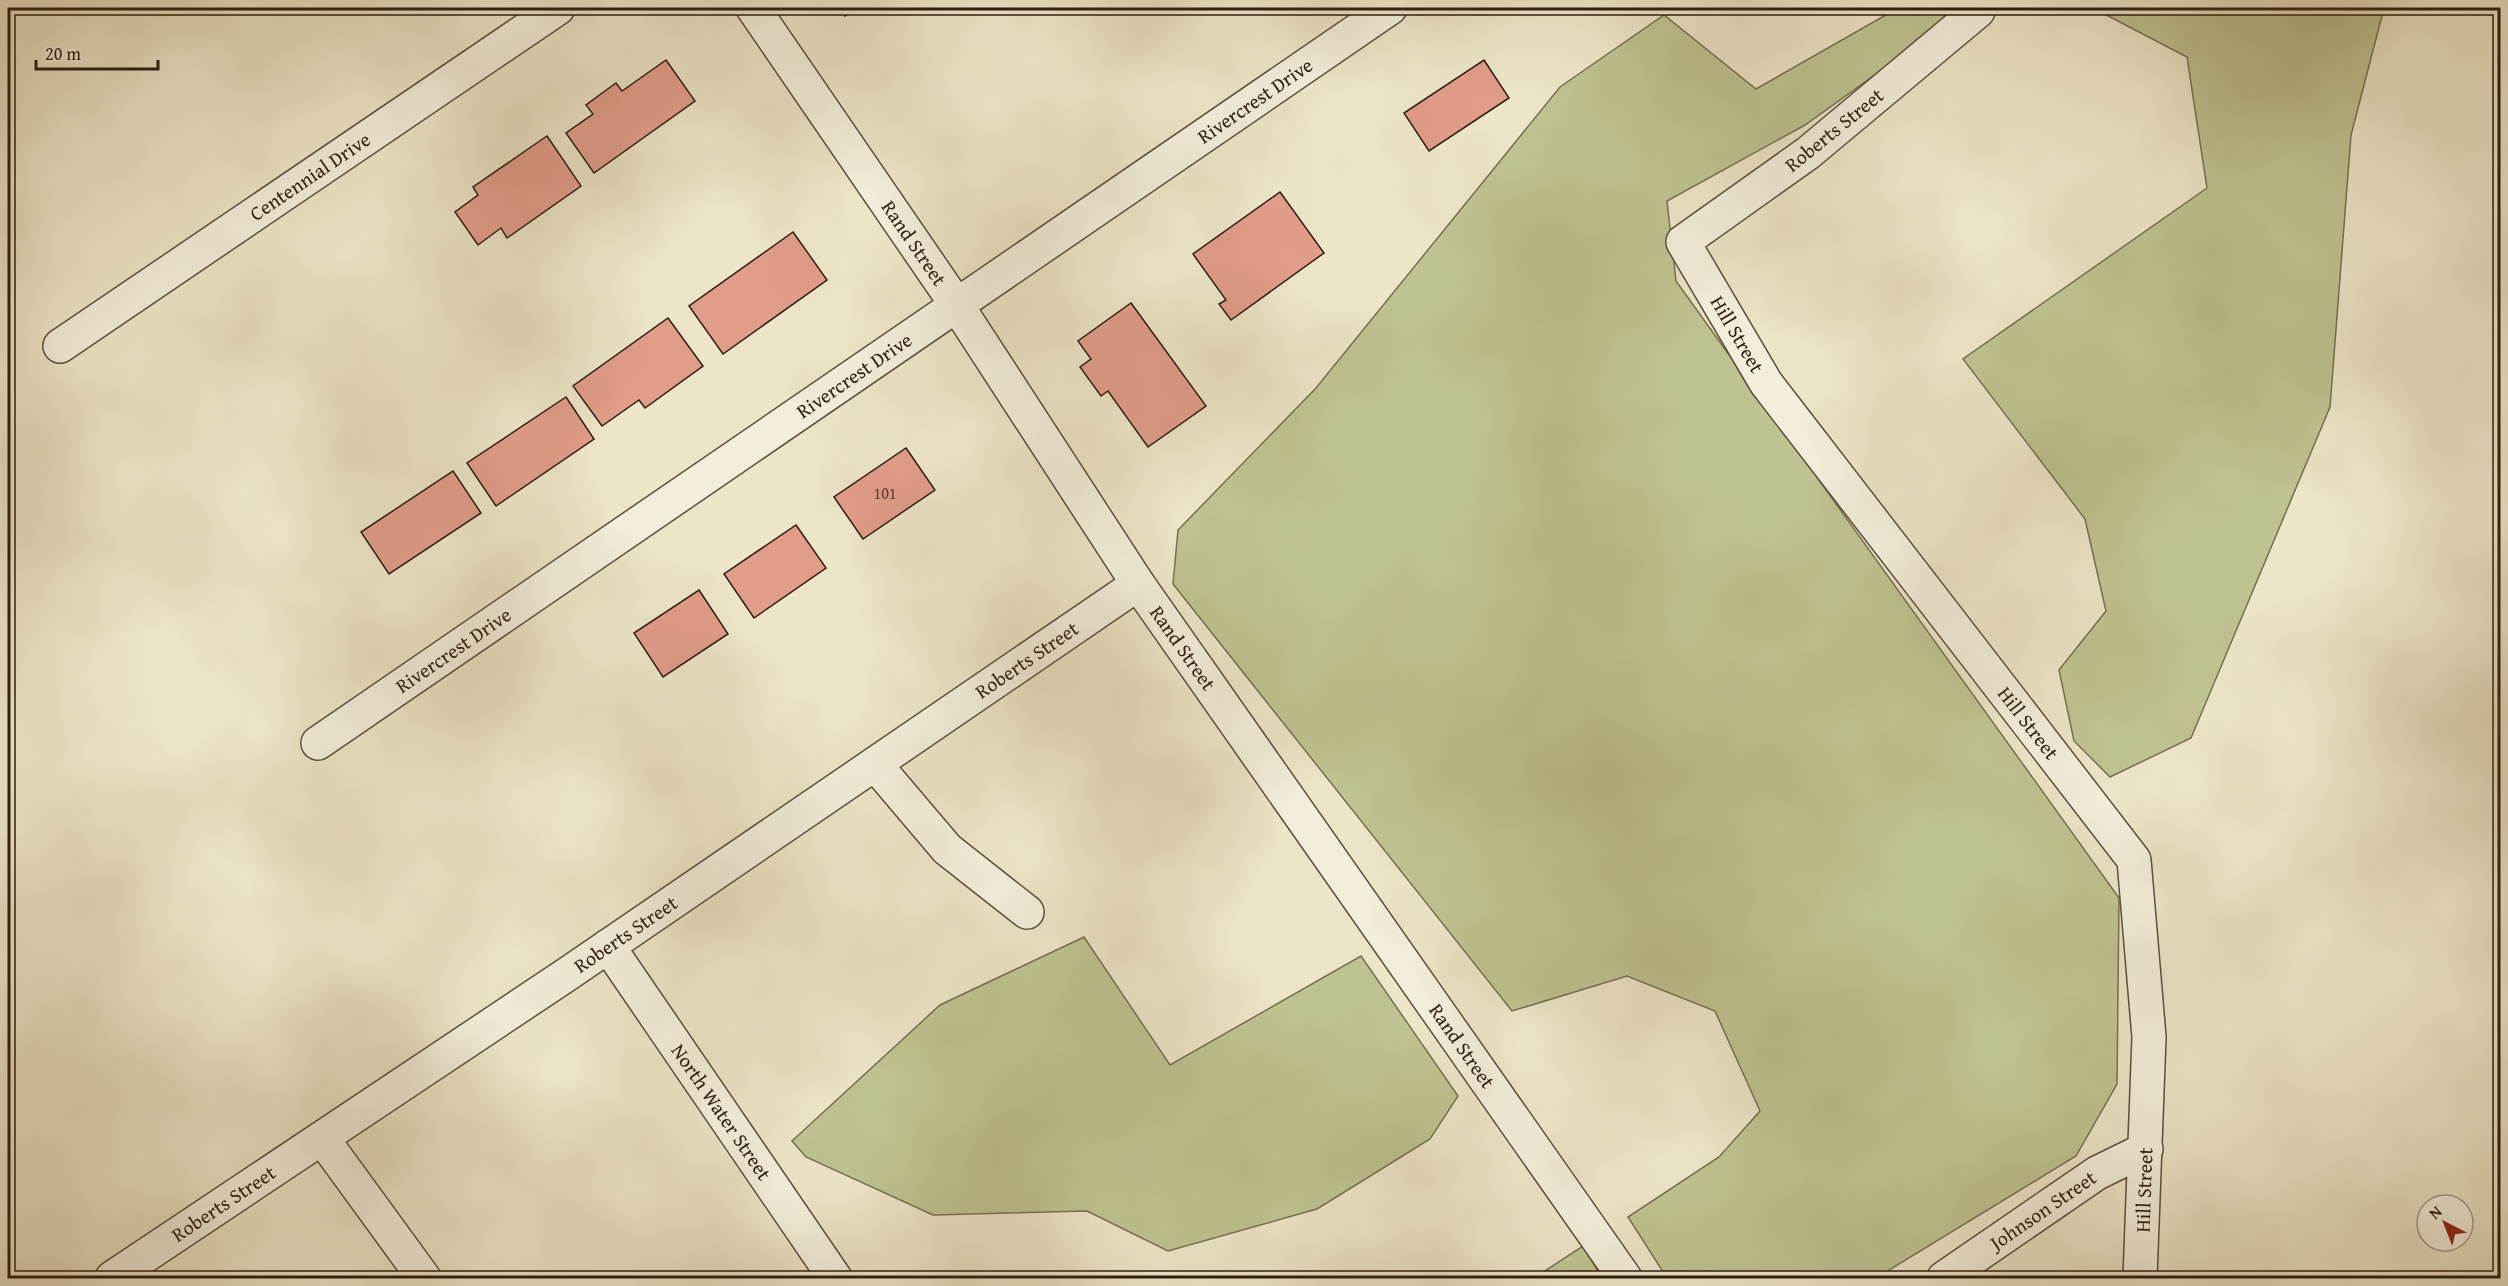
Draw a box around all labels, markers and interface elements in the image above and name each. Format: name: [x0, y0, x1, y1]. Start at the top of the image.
scale bar: [36, 33, 158, 71]
text: 20 m: [45, 40, 81, 67]
street label: Rivercrest Drive: [1191, 50, 1318, 150]
street label: Roberts Street: [1778, 81, 1889, 179]
street label: Centennial Drive: [243, 125, 376, 227]
street label: Rand Street: [875, 194, 954, 291]
street label: Hill Street: [1704, 290, 1772, 378]
street label: Rivercrest Drive: [790, 325, 917, 425]
house number: 101: [873, 481, 897, 505]
street label: Rand Street: [1143, 599, 1223, 696]
street label: Rivercrest Drive: [389, 600, 517, 700]
street label: Roberts Street: [969, 614, 1084, 705]
street label: Hill Street: [1991, 680, 2066, 765]
street label: Roberts Street: [568, 888, 683, 980]
street label: Rand Street: [1422, 997, 1502, 1094]
street label: North Water Street: [665, 1038, 779, 1186]
street label: Hill Street: [2128, 1147, 2159, 1233]
street label: Roberts Street: [165, 1158, 281, 1249]
street label: Johnson Street: [1981, 1163, 2102, 1258]
north arrow: [2415, 1193, 2475, 1253]
text: N: [2423, 1199, 2447, 1224]

